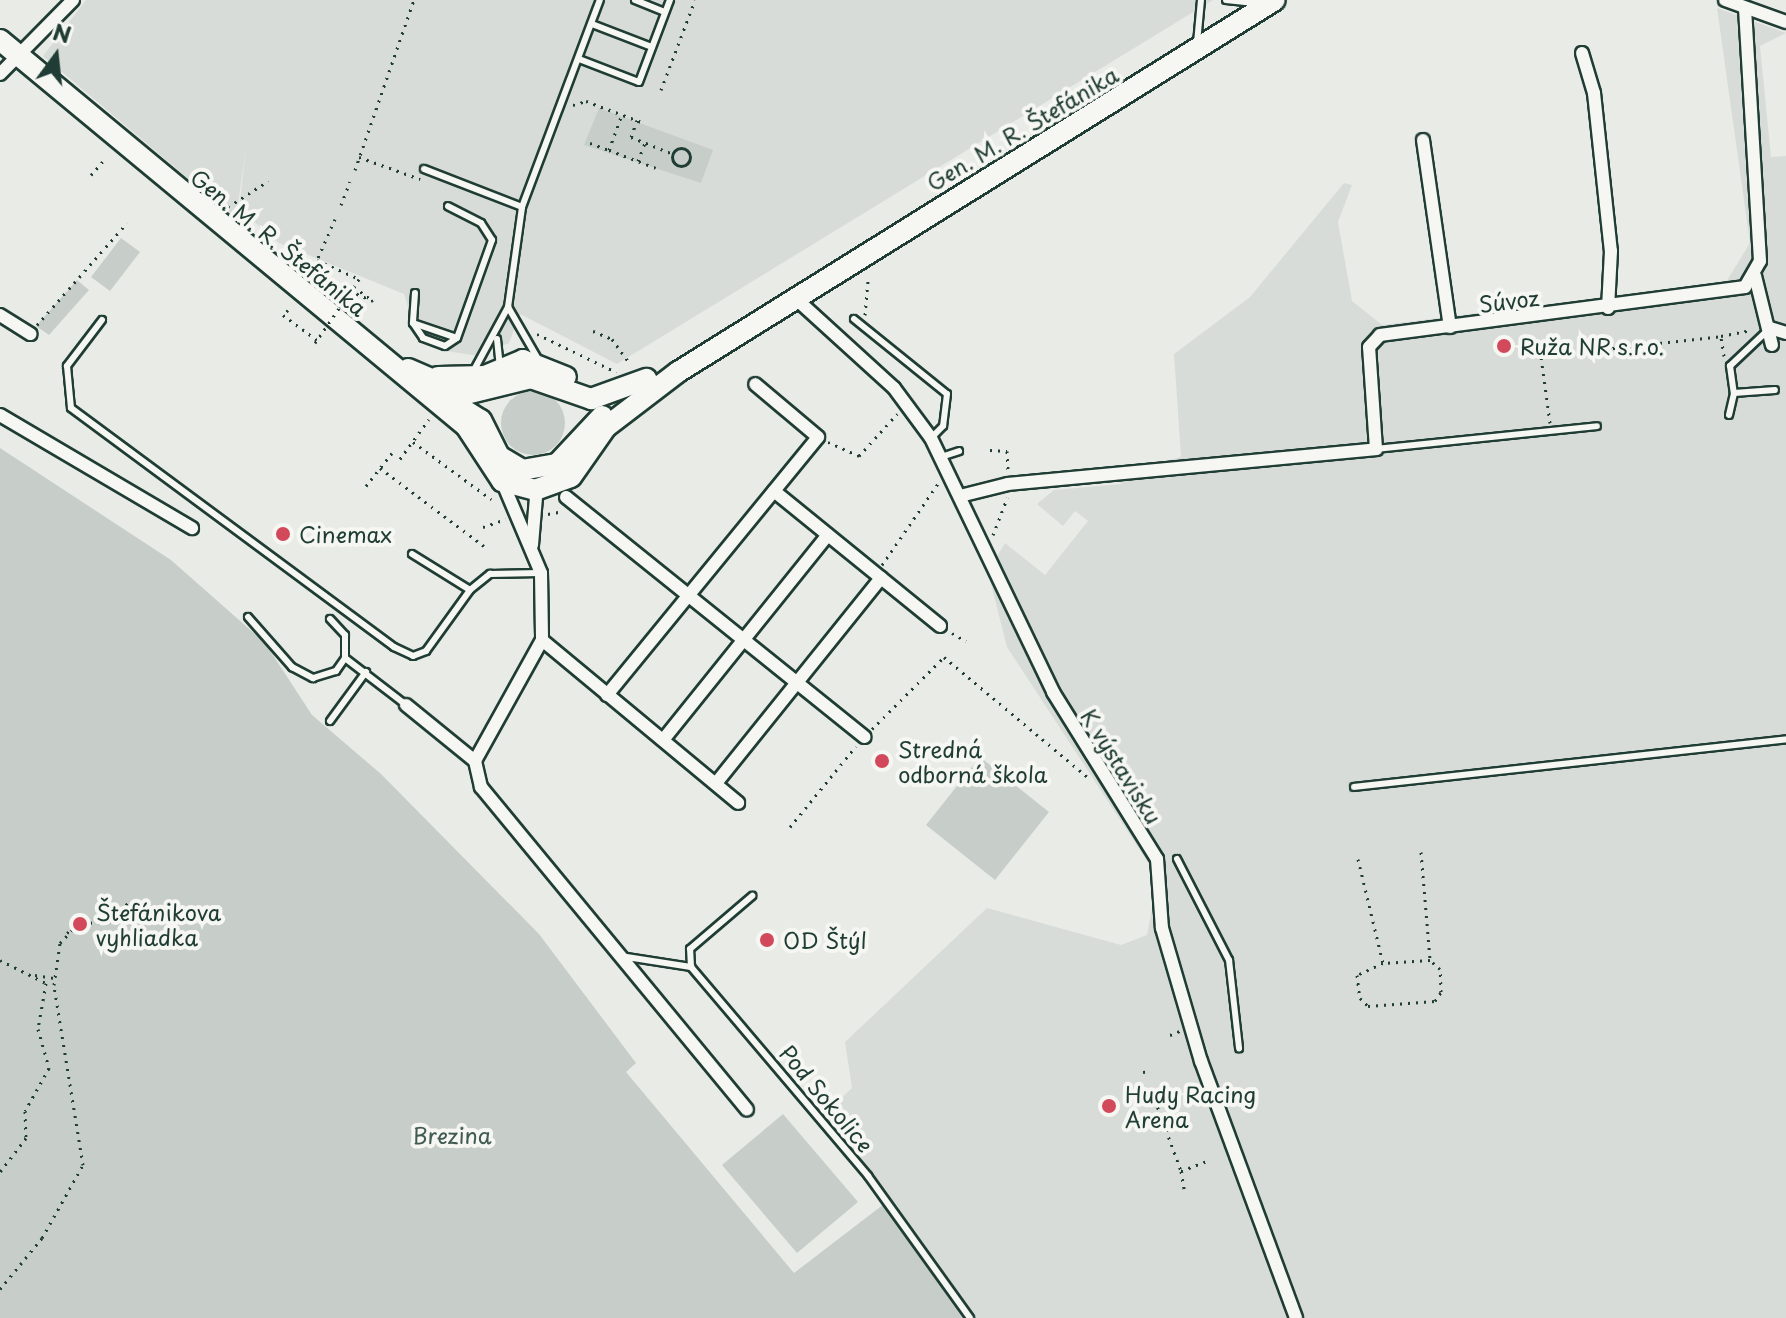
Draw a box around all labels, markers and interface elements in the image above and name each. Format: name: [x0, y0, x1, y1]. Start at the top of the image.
text: N: [50, 14, 75, 51]
north arrow: [16, 16, 96, 96]
street label: Gen. M. R. Štefánika: [921, 60, 1123, 196]
street label: Gen. M. R. Štefánika: [185, 162, 373, 322]
street label: Súvoz: [1477, 283, 1541, 317]
place label: Ruža NR s.r.o.: [1520, 333, 1666, 359]
marker: Ruža NR s.r.o.: [1495, 337, 1513, 355]
place label: Cinemax: [299, 521, 392, 547]
marker: Cinemax: [274, 525, 292, 543]
street label: K výstavisku: [1076, 704, 1168, 828]
place label: Stredná odborná škola: [898, 735, 1048, 786]
marker: Stredná odborná škola: [873, 752, 891, 770]
place label: Štefánikova vyhliadka: [96, 898, 221, 950]
marker: Štefánikova vyhliadka: [71, 915, 89, 933]
place label: OD Štýl: [783, 927, 867, 953]
marker: OD Štýl: [758, 931, 776, 949]
street label: Pod Sokolice: [774, 1039, 880, 1157]
place label: Hudy Racing Arena: [1125, 1080, 1257, 1132]
marker: Hudy Racing Arena: [1100, 1097, 1118, 1115]
park label: Brezina: [413, 1122, 491, 1148]

